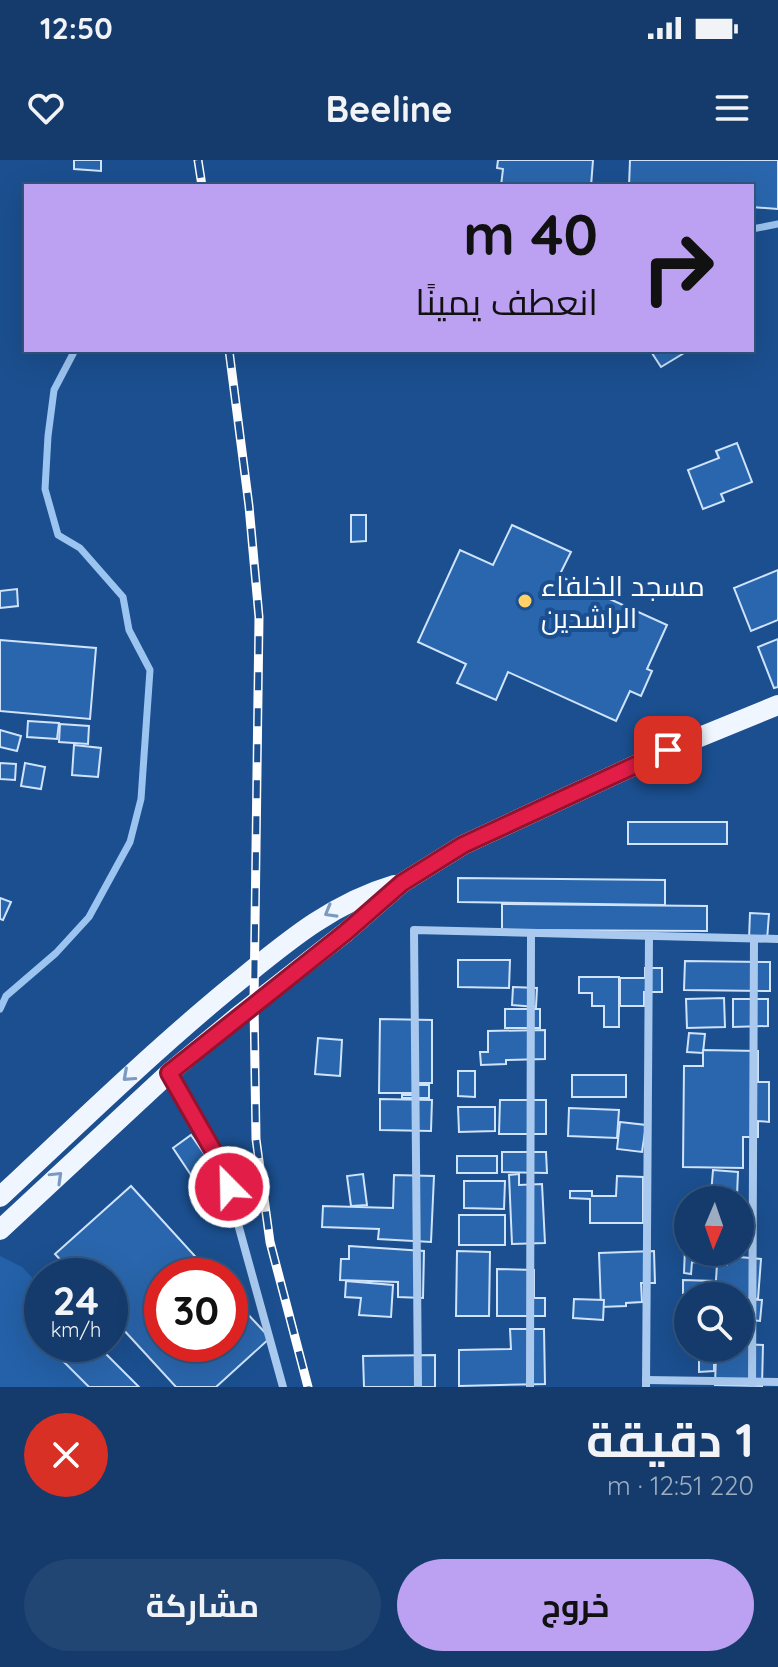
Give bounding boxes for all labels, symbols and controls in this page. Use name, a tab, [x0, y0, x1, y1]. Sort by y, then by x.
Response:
text: 12:50	[40, 9, 113, 47]
icon: heart	[24, 86, 68, 130]
text: Beeline	[326, 86, 452, 131]
icon: menu	[710, 86, 754, 130]
text: 40 m	[463, 199, 598, 269]
icon: right	[626, 216, 730, 320]
text: انعطف يمينًا	[415, 279, 598, 324]
place label: مسجد الخلفاء الراشدين	[541, 568, 705, 635]
marker: مسجد الخلفاء الراشدين	[516, 592, 534, 610]
pin	[634, 716, 702, 784]
icon: arrive	[646, 728, 690, 772]
one-way arrow	[324, 902, 338, 918]
one-way arrow	[123, 1067, 138, 1081]
position arrow	[187, 1145, 271, 1229]
one-way arrow	[48, 1172, 62, 1186]
north arrow	[674, 1186, 754, 1266]
map controls	[674, 1186, 754, 1362]
speed limit sign: 30	[144, 1258, 248, 1362]
text: 24	[53, 1275, 99, 1325]
button: search	[674, 1282, 754, 1362]
text: km/h	[51, 1317, 101, 1342]
text: 1 دقيقة	[586, 1409, 754, 1469]
button: close	[24, 1413, 108, 1497]
text: 220 m · 12:51	[607, 1469, 754, 1502]
button: مشاركة	[24, 1559, 381, 1651]
button: خروج	[397, 1559, 754, 1651]

